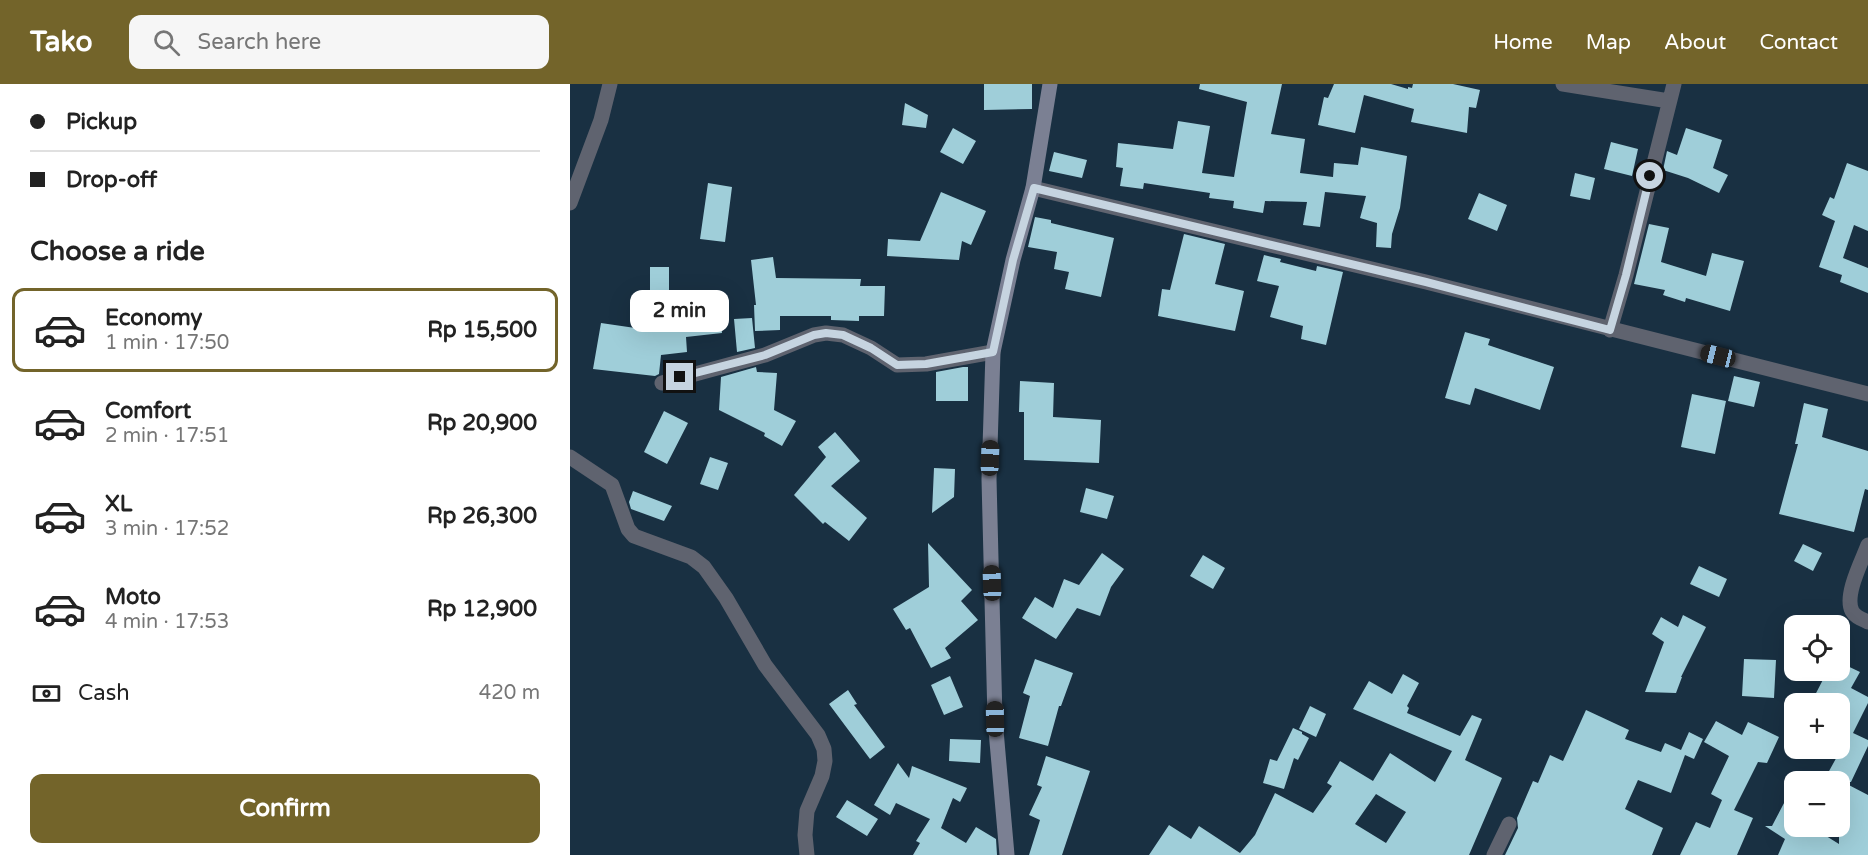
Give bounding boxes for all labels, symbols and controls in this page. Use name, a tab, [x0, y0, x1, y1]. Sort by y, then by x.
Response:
search box	[129, 15, 549, 69]
text: Tako	[30, 25, 93, 59]
icon: search	[150, 26, 183, 59]
text: Search here	[198, 29, 321, 55]
text: Home	[1493, 30, 1553, 55]
text: Map	[1586, 30, 1631, 55]
text: About	[1664, 30, 1726, 55]
text: Contact	[1759, 30, 1838, 55]
text: Pickup	[66, 109, 137, 135]
route start	[1636, 162, 1663, 189]
text: Drop-off	[66, 167, 157, 193]
text: Choose a ride	[30, 235, 205, 268]
callout: 2 min	[630, 290, 730, 332]
text: 2 min	[653, 299, 706, 323]
icon: car	[33, 303, 87, 357]
text: Economy	[105, 305, 202, 331]
text: Rp 15,500	[427, 317, 537, 343]
text: 1 min · 17:50	[105, 331, 229, 355]
car	[1698, 343, 1738, 369]
route end	[666, 363, 693, 390]
icon: car	[33, 396, 87, 450]
text: Comfort	[105, 398, 191, 424]
text: Rp 20,900	[427, 410, 537, 436]
text: 2 min · 17:51	[105, 424, 229, 448]
car	[980, 440, 1000, 476]
icon: car	[33, 489, 87, 543]
text: XL	[105, 491, 132, 517]
text: Rp 26,300	[427, 503, 537, 529]
text: 3 min · 17:52	[105, 517, 229, 541]
car	[982, 565, 1002, 601]
icon: car	[33, 582, 87, 636]
text: Moto	[105, 584, 161, 610]
text: Rp 12,900	[427, 596, 537, 622]
text: 4 min · 17:53	[105, 610, 229, 634]
map controls	[1784, 615, 1850, 837]
button: locate	[1784, 615, 1850, 681]
icon: cash	[30, 677, 63, 710]
text: Cash	[78, 680, 130, 706]
text: 420 m	[479, 681, 540, 705]
button: +	[1784, 693, 1850, 759]
car	[986, 701, 1004, 737]
button: −	[1784, 771, 1850, 837]
button: Confirm	[30, 774, 540, 843]

